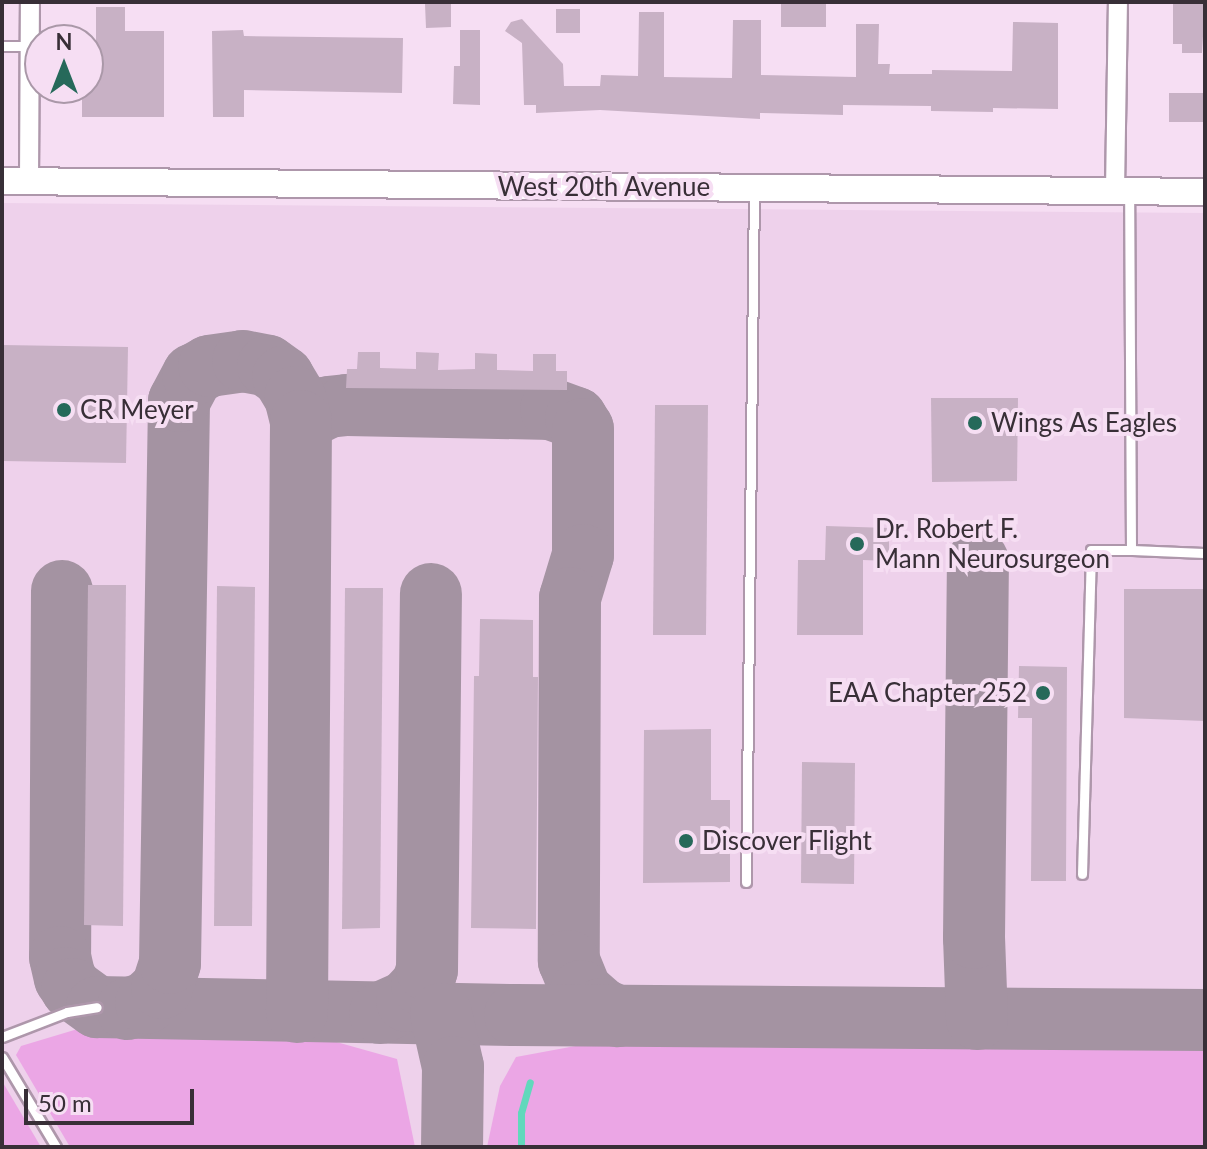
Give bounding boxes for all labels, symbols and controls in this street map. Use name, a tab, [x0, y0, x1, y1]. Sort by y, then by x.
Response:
north arrow	[24, 24, 104, 104]
text: N	[56, 28, 72, 55]
street label: West 20th Avenue	[497, 171, 711, 203]
place label: CR Meyer	[80, 394, 194, 426]
marker: CR Meyer	[55, 401, 73, 419]
place label: Wings As Eagles	[991, 407, 1178, 439]
marker: Wings As Eagles	[966, 414, 984, 432]
place label: Dr. Robert F. Mann Neurosurgeon	[875, 513, 1110, 574]
marker: Dr. Robert F. Mann Neurosurgeon	[846, 533, 868, 555]
place label: EAA Chapter 252	[827, 677, 1027, 709]
marker: EAA Chapter 252	[1034, 684, 1052, 702]
place label: Discover Flight	[702, 825, 872, 857]
marker: Discover Flight	[677, 832, 695, 850]
scale bar	[28, 1073, 198, 1123]
text: 50 m	[38, 1088, 92, 1117]

